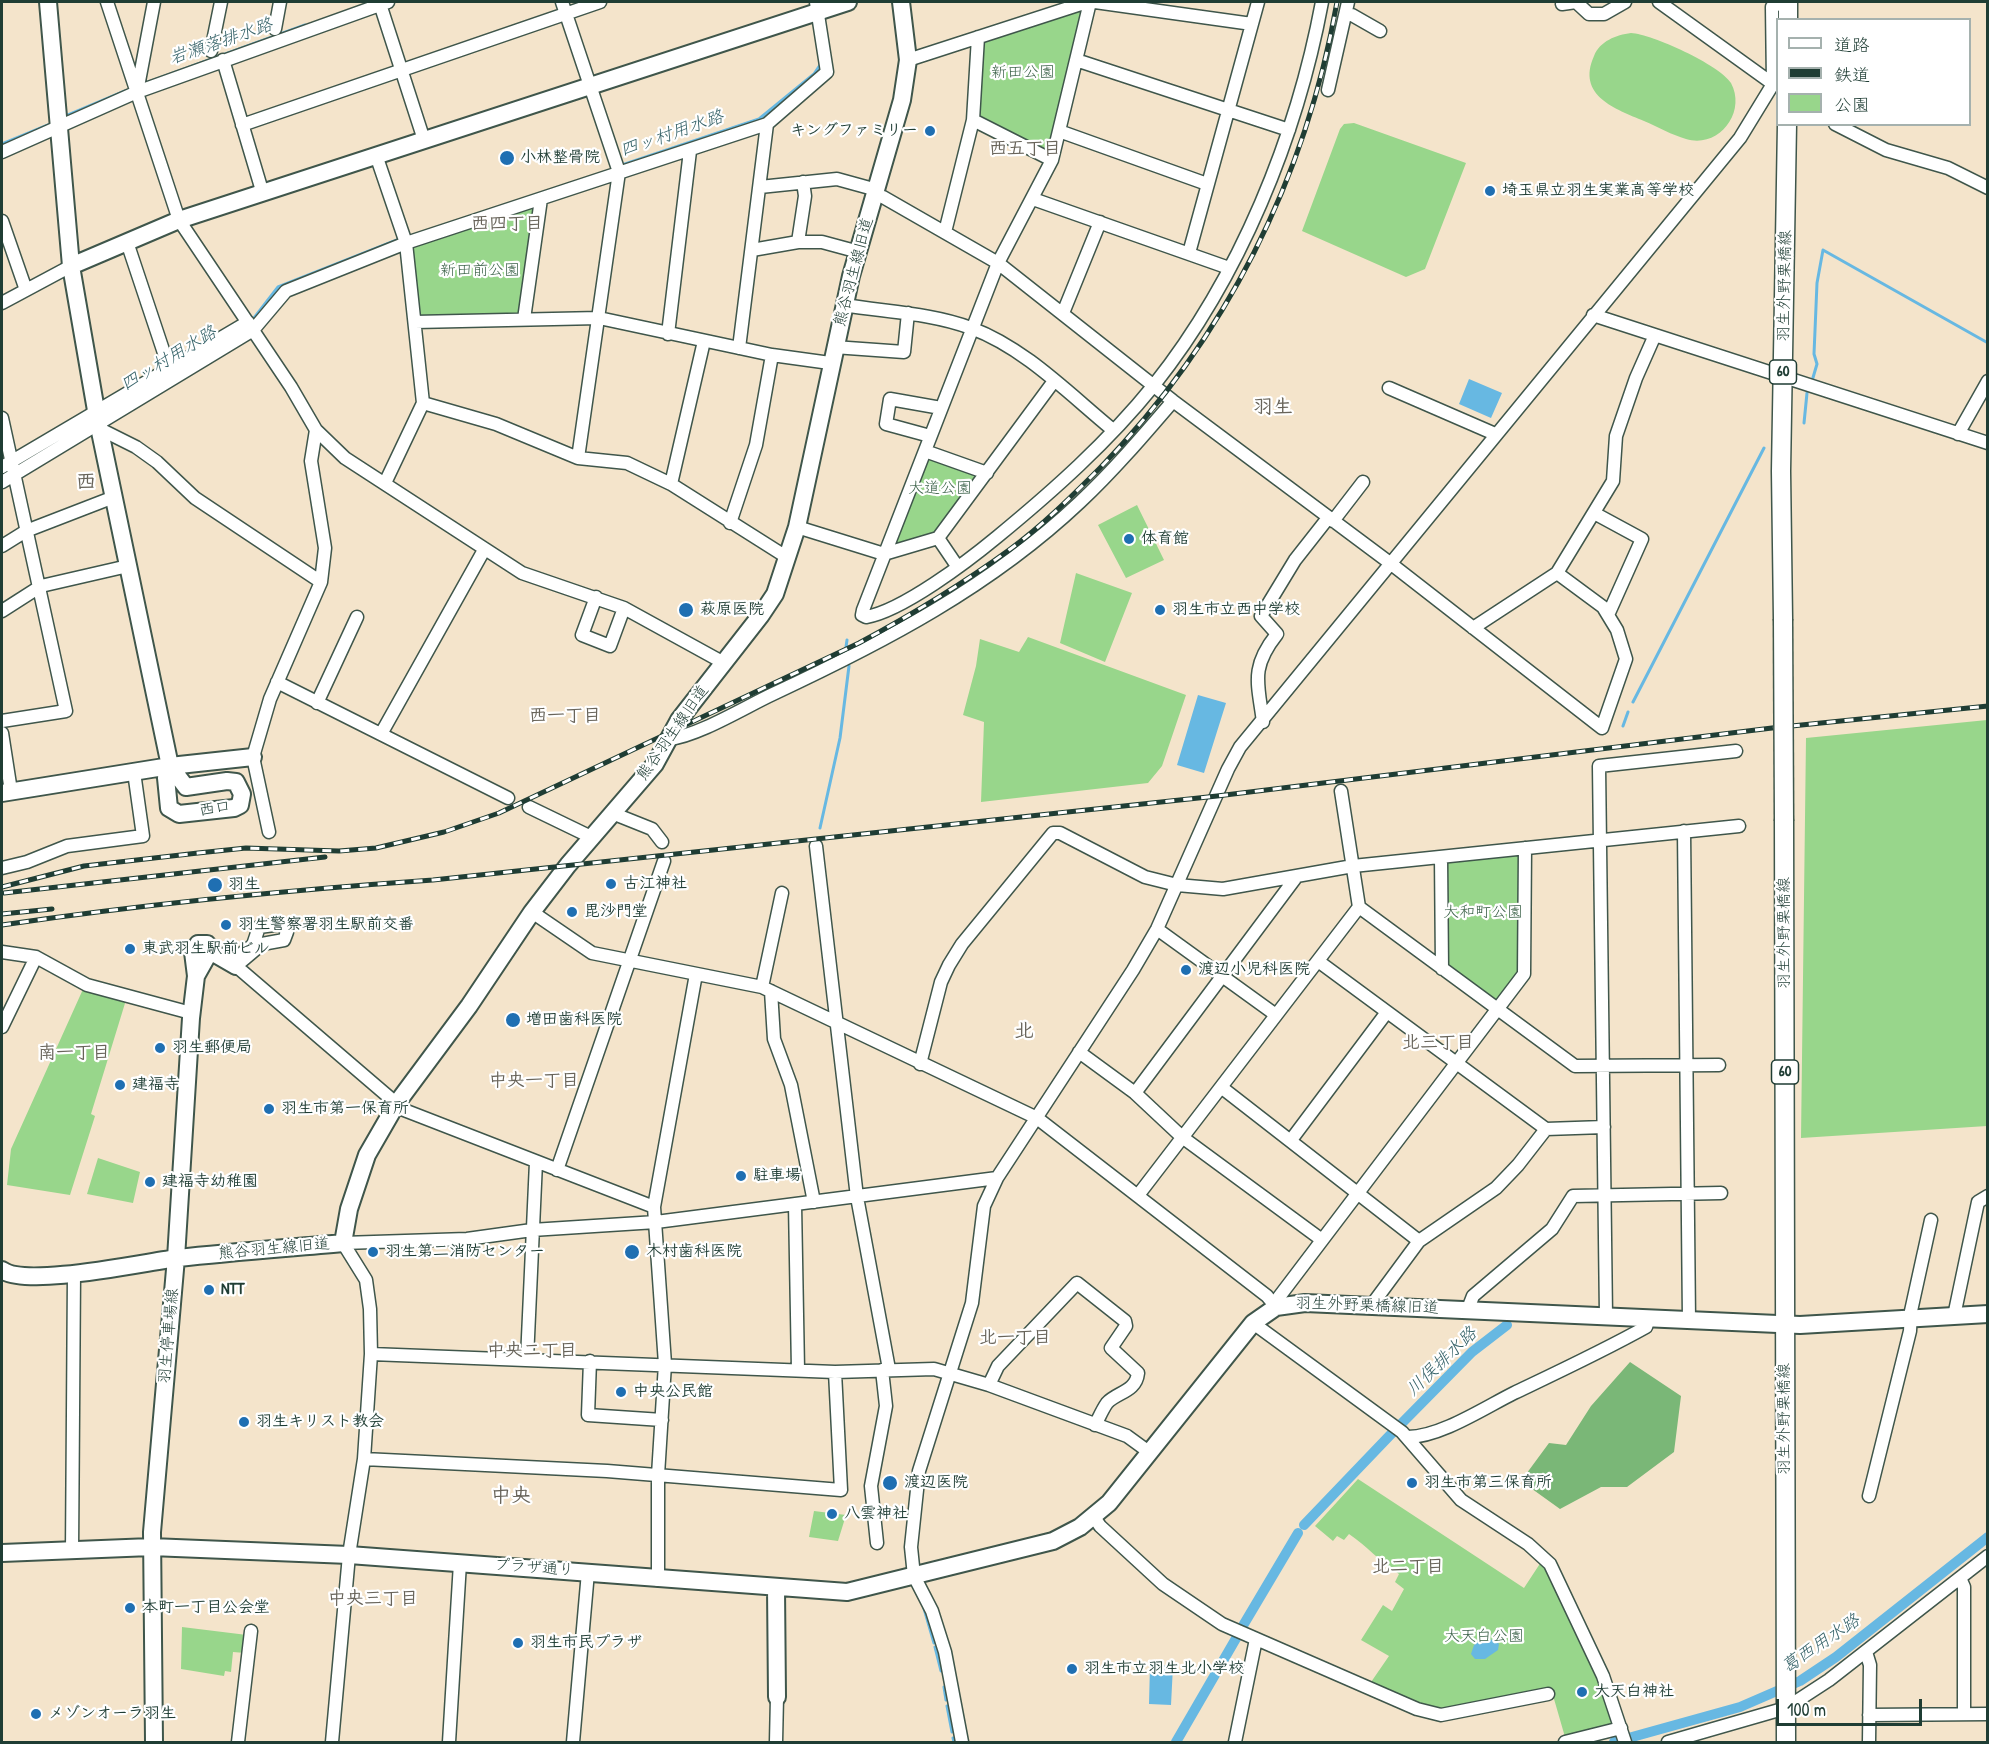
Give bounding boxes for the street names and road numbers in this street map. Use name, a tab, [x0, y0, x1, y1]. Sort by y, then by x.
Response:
street label: 熊谷羽生線旧道	[830, 215, 878, 329]
street label: 羽生外野栗橋線	[1774, 230, 1796, 342]
road number: 60	[1770, 360, 1796, 384]
street label: 熊谷羽生線旧道	[633, 682, 713, 784]
street label: 西口	[198, 797, 232, 821]
street label: 羽生外野栗橋線	[1775, 877, 1795, 989]
road number: 60	[1772, 1060, 1798, 1084]
street label: 熊谷羽生線旧道	[217, 1235, 331, 1263]
street label: 羽生停車場線	[155, 1287, 183, 1385]
street label: 羽生外野栗橋線旧道	[1295, 1294, 1439, 1318]
street label: 羽生外野栗橋線	[1775, 1363, 1795, 1475]
street label: プラザ通り	[493, 1556, 575, 1580]

